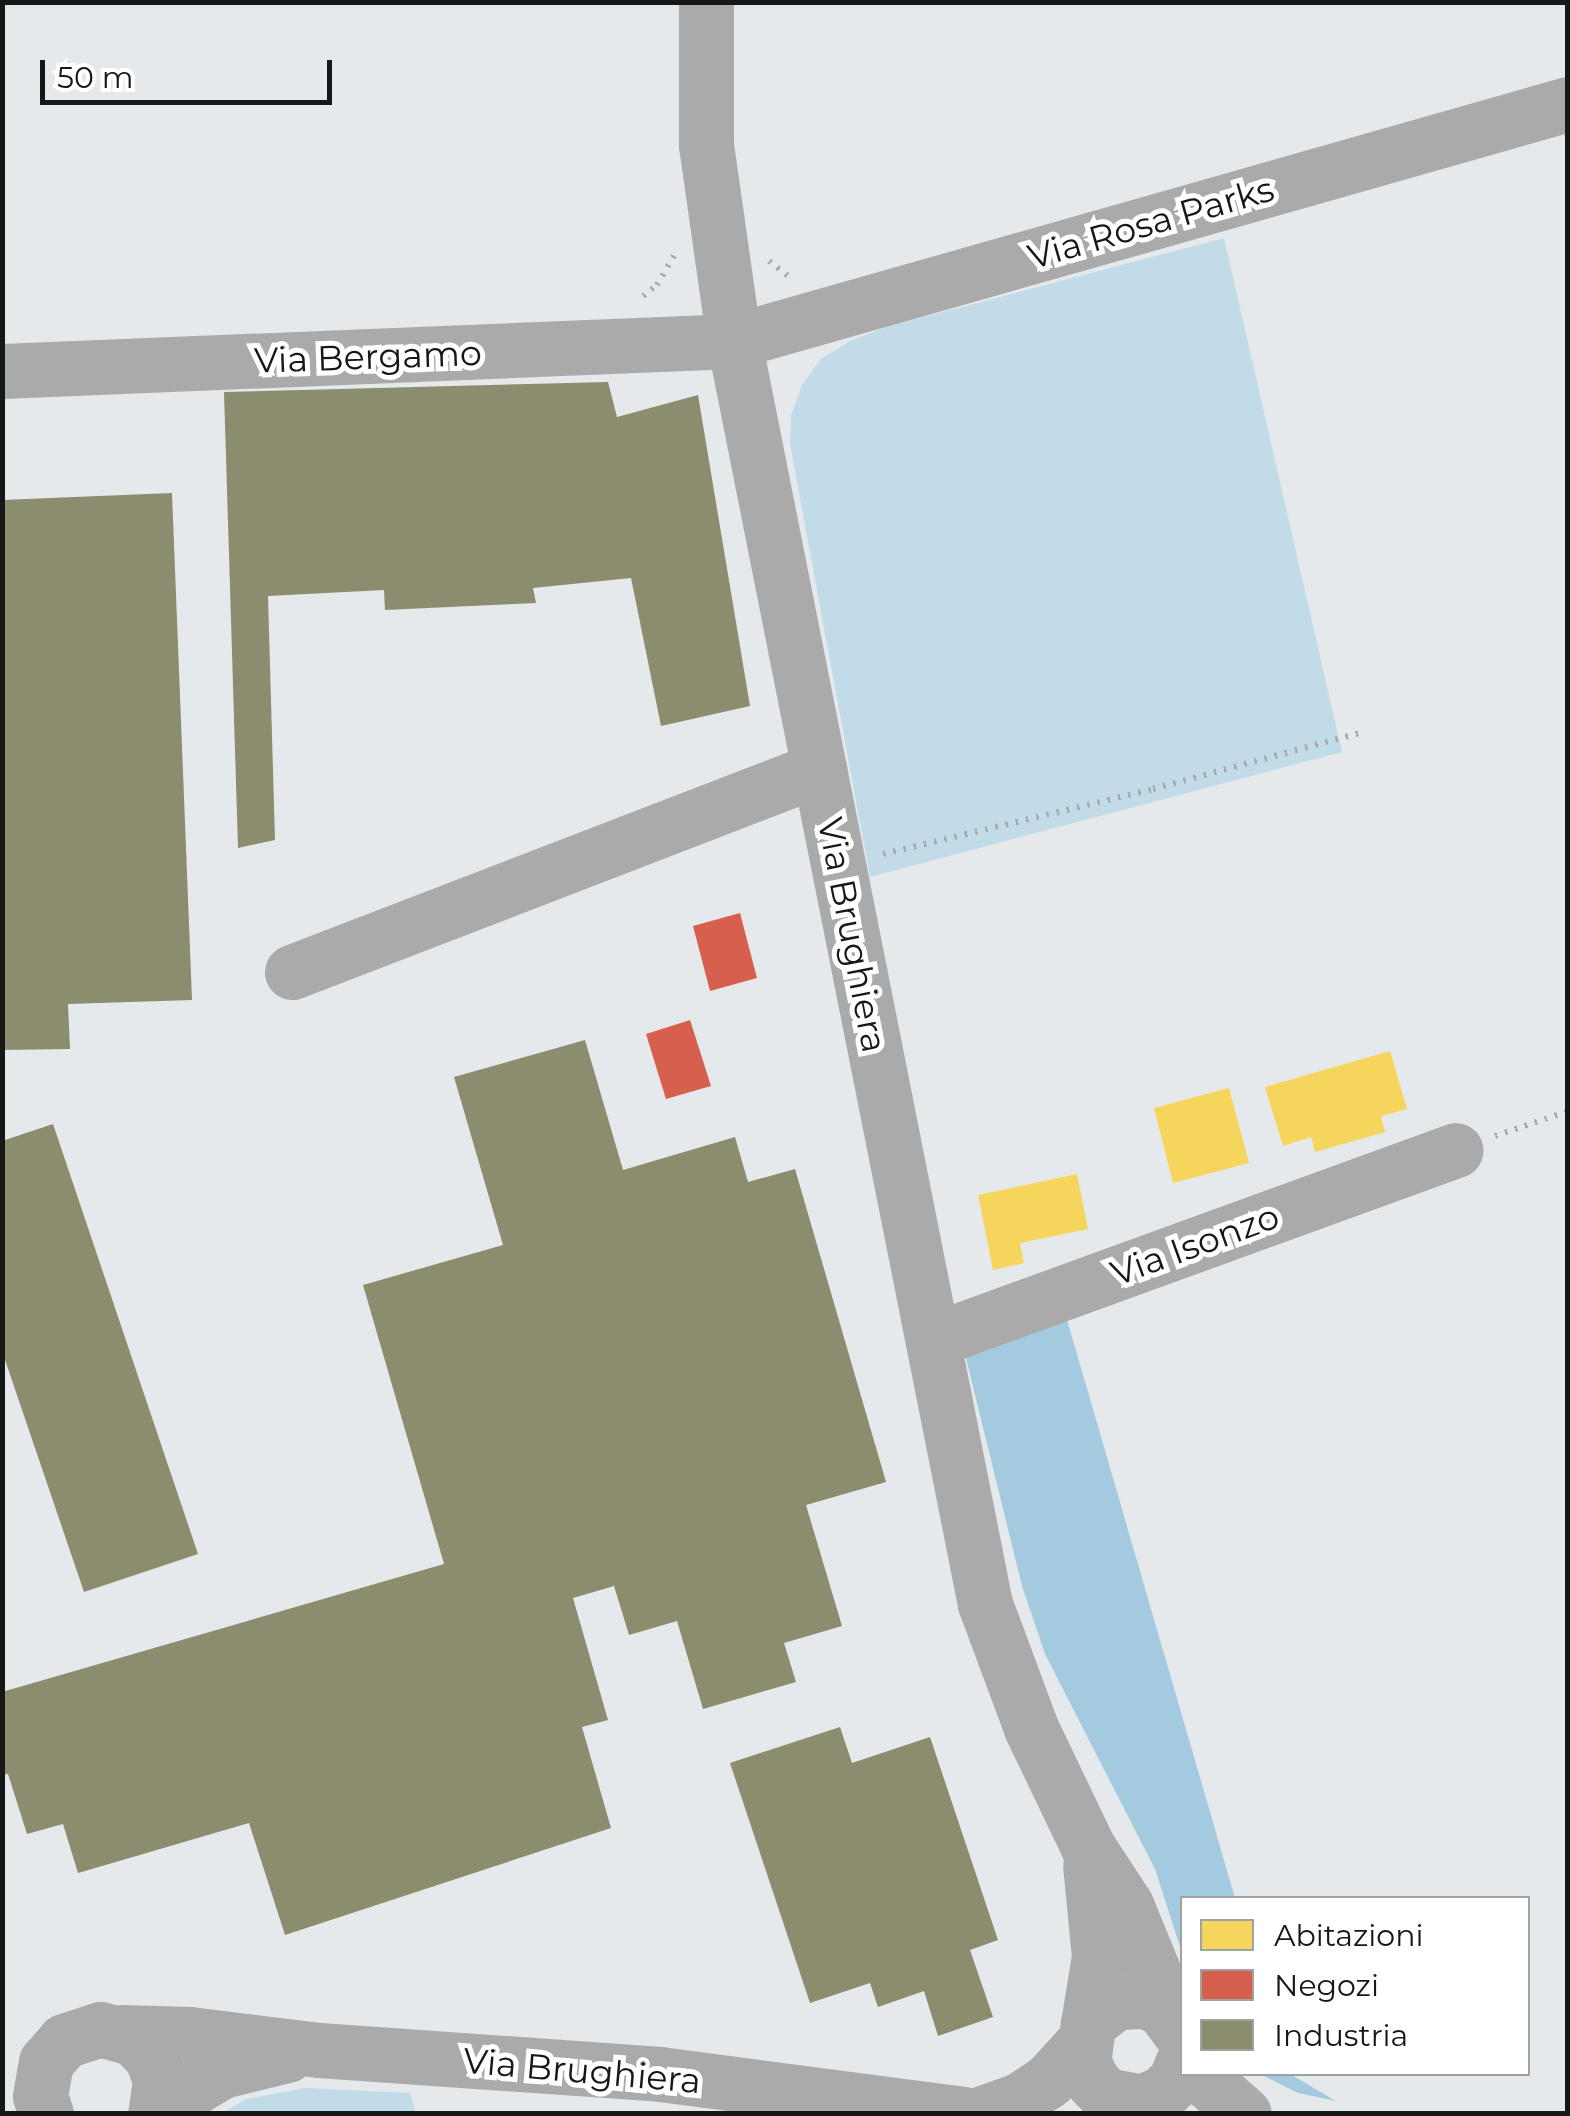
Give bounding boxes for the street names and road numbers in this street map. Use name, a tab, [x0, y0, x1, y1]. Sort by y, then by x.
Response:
street label: Via Rosa Parks	[1023, 168, 1279, 278]
street label: Via Bergamo	[253, 332, 483, 382]
street label: Via Brughiera	[809, 814, 895, 1056]
street label: Via Isonzo	[1105, 1195, 1285, 1295]
street label: Via Brughiera	[461, 2040, 703, 2102]

